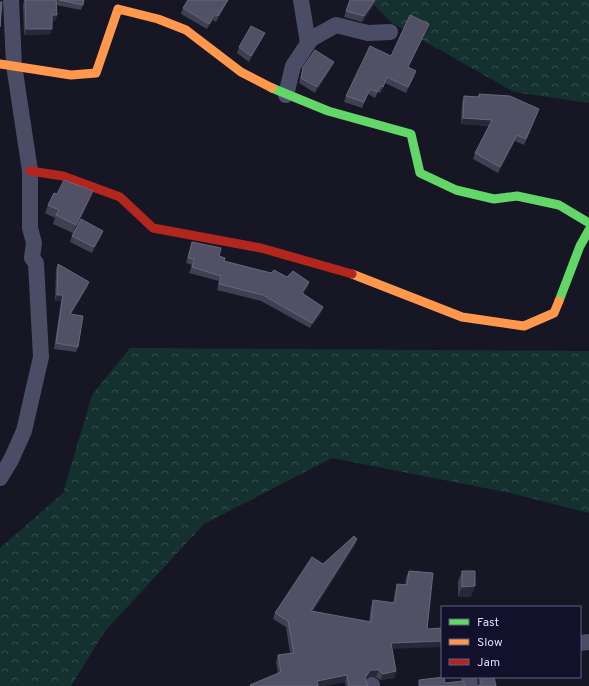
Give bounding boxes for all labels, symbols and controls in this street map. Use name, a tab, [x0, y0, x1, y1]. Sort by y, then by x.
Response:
legend	[441, 606, 581, 678]
text: Fast	[477, 615, 499, 631]
text: Slow	[477, 635, 503, 651]
text: Jam	[477, 655, 500, 671]

